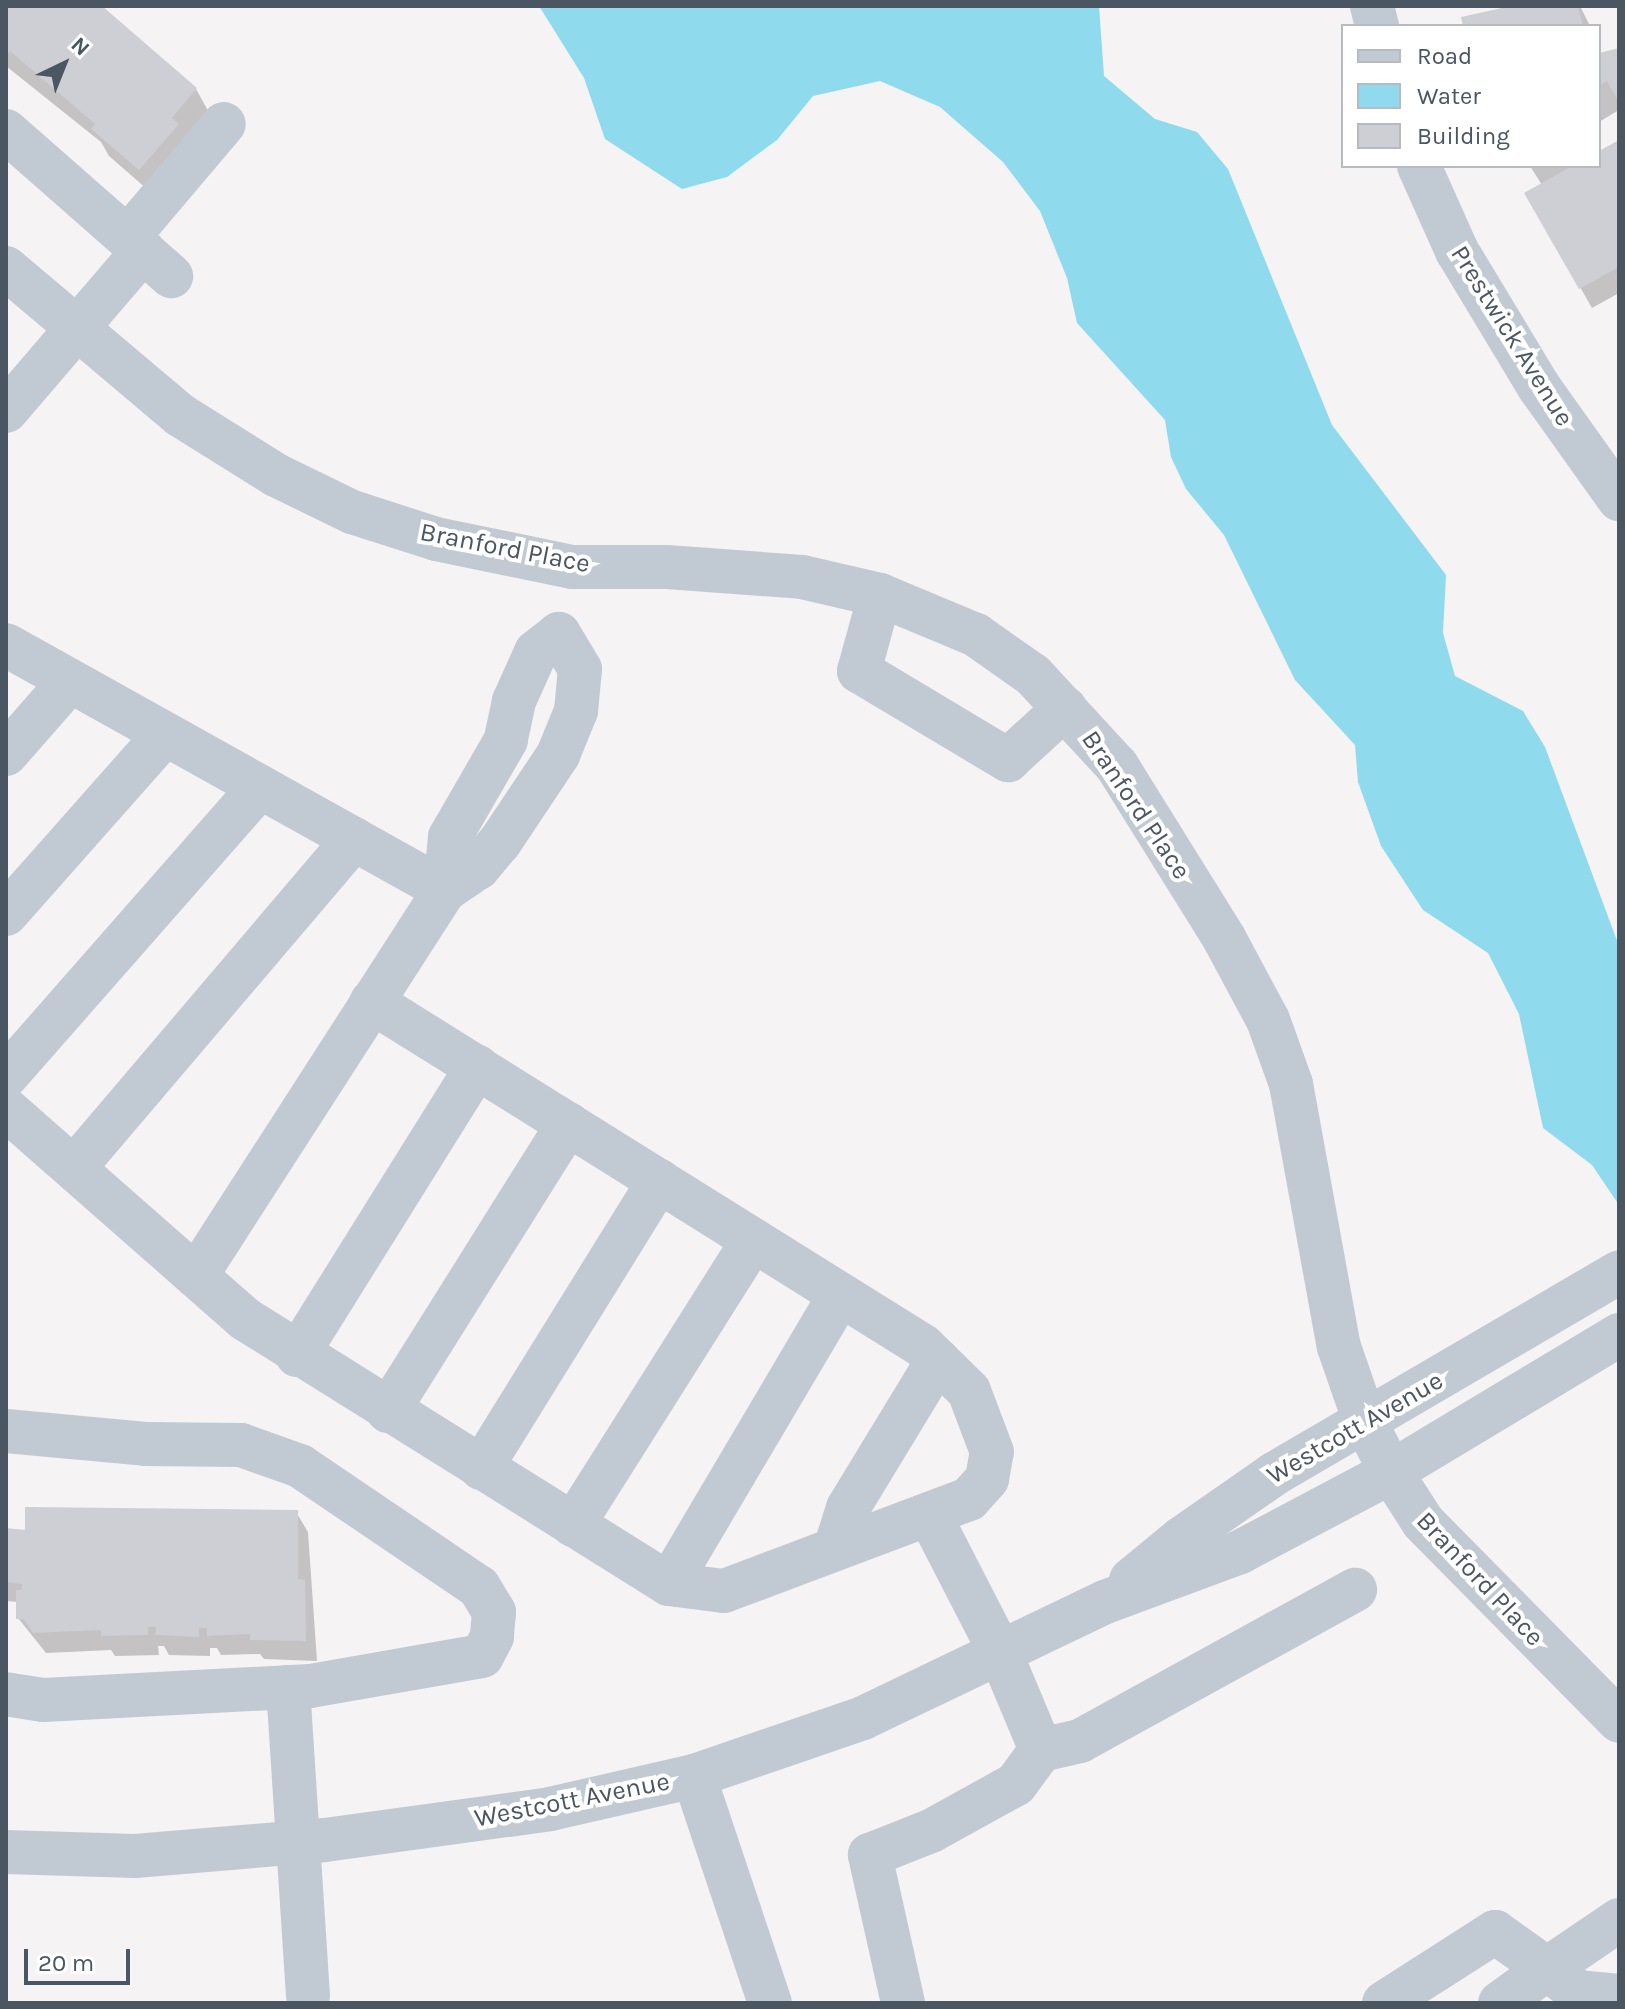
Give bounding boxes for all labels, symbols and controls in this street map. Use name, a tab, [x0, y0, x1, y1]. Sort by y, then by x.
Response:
north arrow	[24, 24, 104, 104]
legend	[1341, 24, 1601, 168]
text: N	[66, 32, 95, 61]
text: Road	[1417, 42, 1472, 70]
text: Water	[1417, 82, 1481, 110]
text: Building	[1417, 122, 1510, 150]
street label: Prestwick Avenue	[1444, 240, 1580, 432]
street label: Branford Place	[417, 516, 593, 580]
street label: Branford Place	[1075, 725, 1197, 885]
street label: Westcott Avenue	[1261, 1365, 1449, 1491]
street label: Branford Place	[1410, 1505, 1550, 1653]
street label: Westcott Avenue	[472, 1766, 672, 1834]
scale bar	[28, 1933, 134, 1983]
text: 20 m	[38, 1949, 94, 1977]

